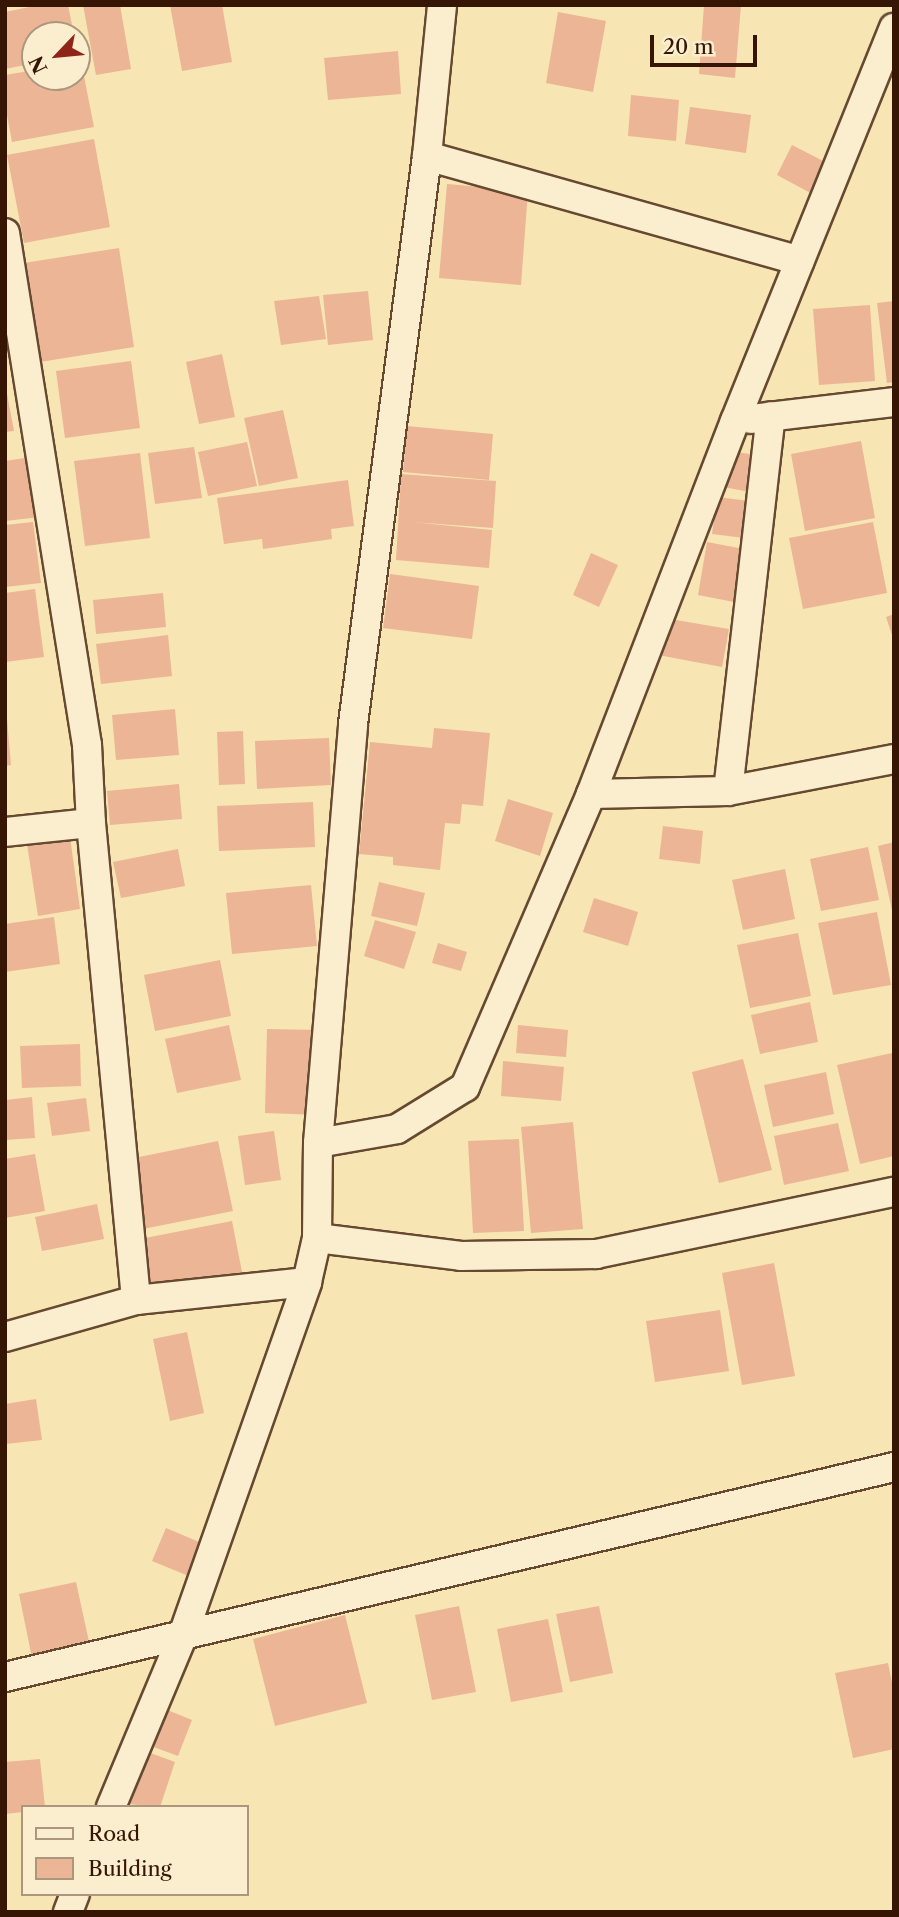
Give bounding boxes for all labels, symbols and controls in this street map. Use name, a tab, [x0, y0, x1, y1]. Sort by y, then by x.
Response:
north arrow	[21, 21, 91, 91]
scale bar	[654, 21, 761, 65]
text: 20 m	[663, 34, 714, 59]
text: N	[25, 52, 52, 77]
legend	[21, 1805, 248, 1896]
text: Road	[88, 1821, 140, 1846]
text: Building	[88, 1856, 172, 1881]

